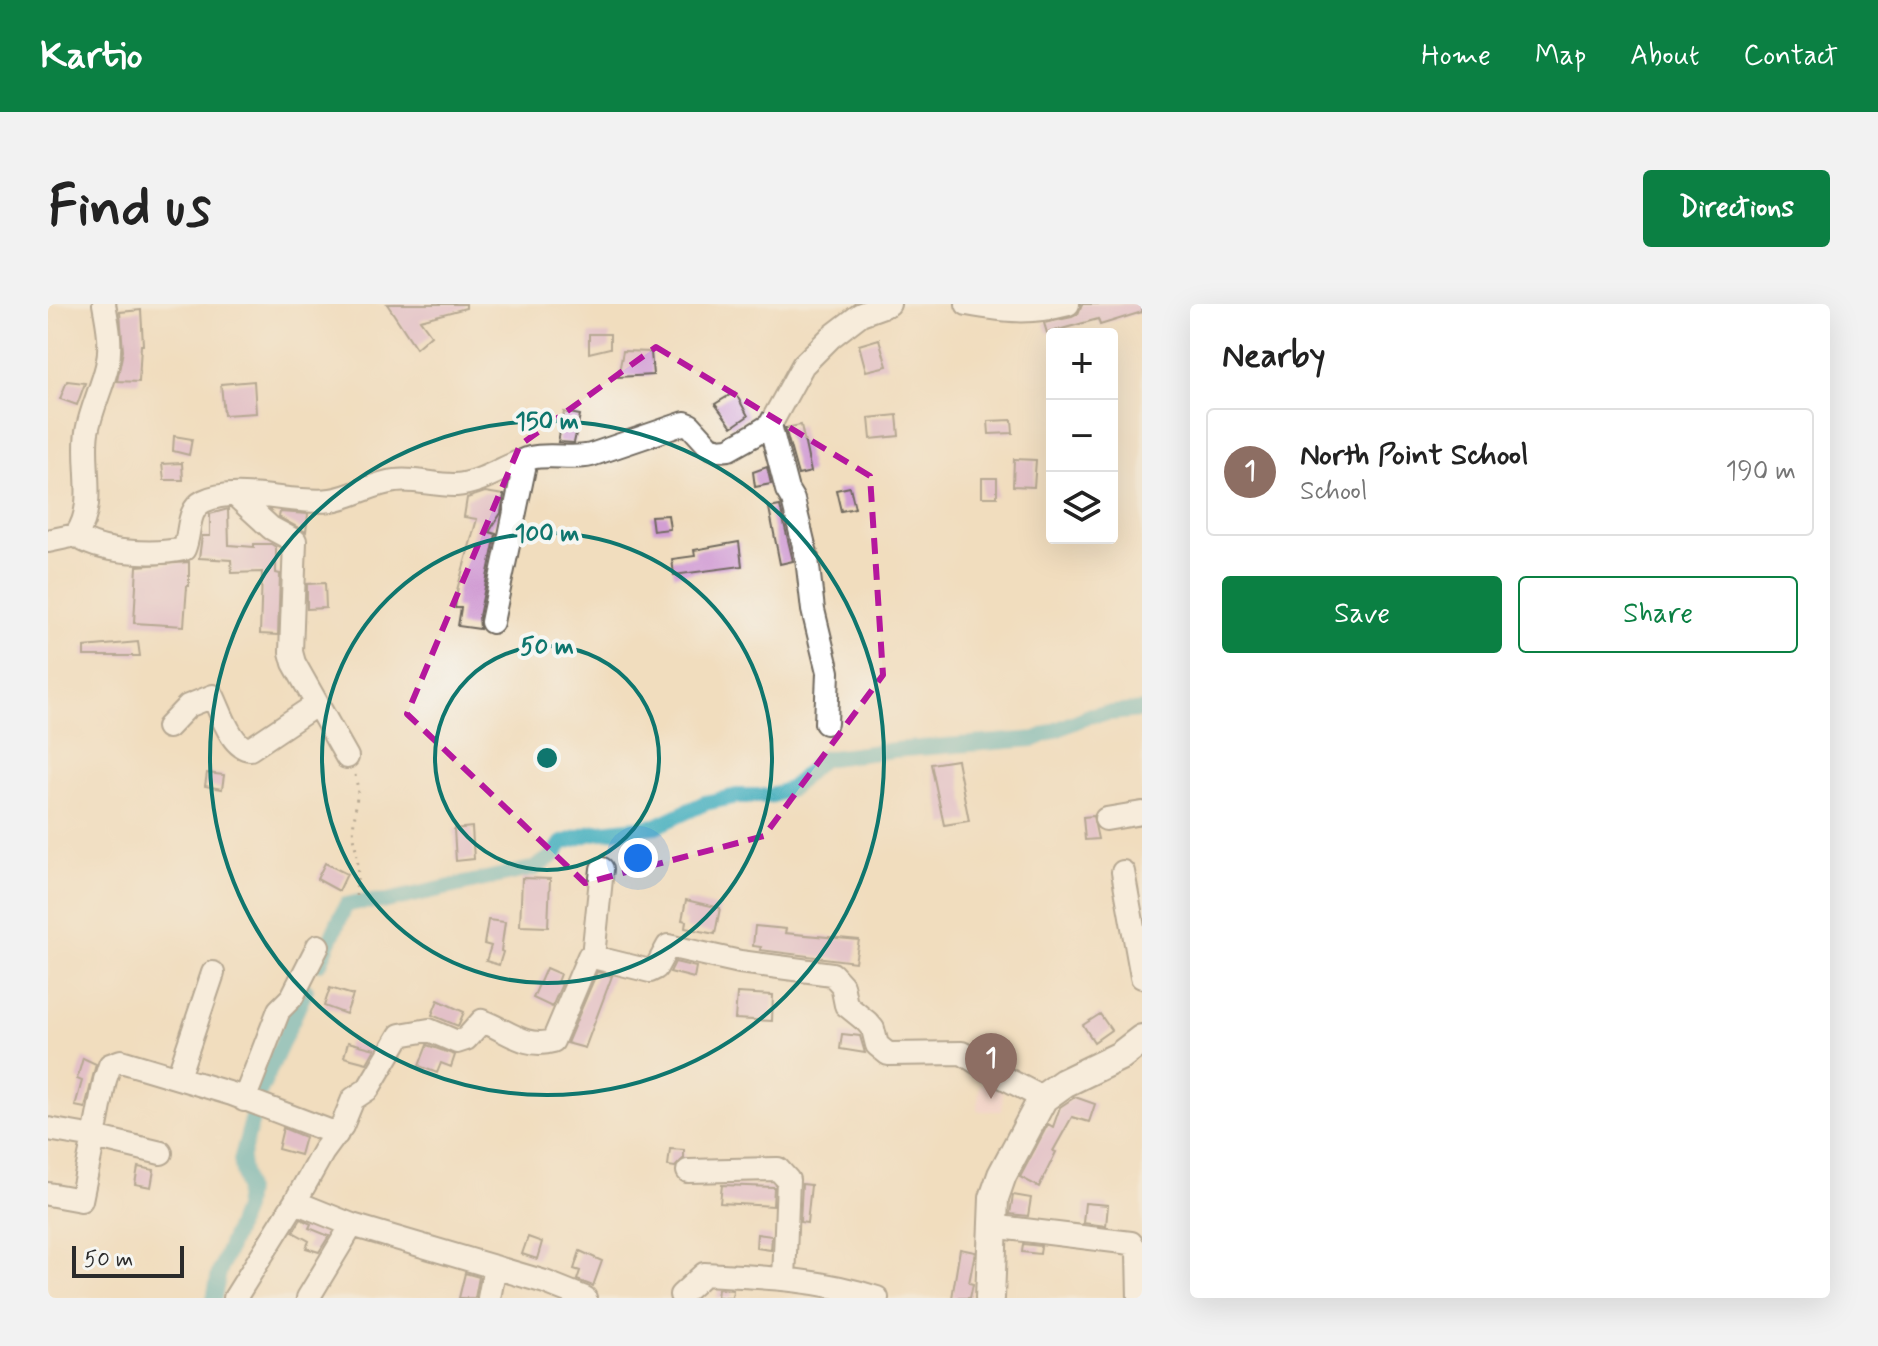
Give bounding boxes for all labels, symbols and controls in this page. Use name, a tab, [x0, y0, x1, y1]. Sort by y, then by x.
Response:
text: Kartio	[40, 32, 143, 81]
text: Home	[1421, 38, 1491, 75]
text: Map	[1535, 38, 1586, 75]
text: About	[1630, 38, 1699, 75]
text: Contact	[1743, 38, 1838, 75]
button: Directions	[1643, 170, 1830, 247]
text: Find us	[48, 172, 211, 245]
map controls	[1046, 328, 1118, 544]
button: +	[1046, 328, 1118, 400]
text: Nearby	[1222, 334, 1326, 379]
button: −	[1046, 400, 1118, 472]
text: 150 m	[515, 407, 579, 438]
text: North Point School	[1300, 436, 1528, 475]
text: 1	[1244, 455, 1256, 489]
text: 190 m	[1726, 455, 1796, 489]
button: layers	[1046, 472, 1118, 544]
text: School	[1300, 475, 1367, 509]
text: 100 m	[515, 519, 579, 550]
button: Save	[1222, 576, 1502, 653]
button: Share	[1518, 576, 1798, 653]
text: 50 m	[520, 632, 574, 663]
centre of rings	[533, 744, 561, 772]
your location	[618, 838, 658, 878]
pin: 1	[965, 1033, 1017, 1099]
scale bar	[72, 1242, 184, 1278]
text: 50 m	[84, 1246, 133, 1274]

